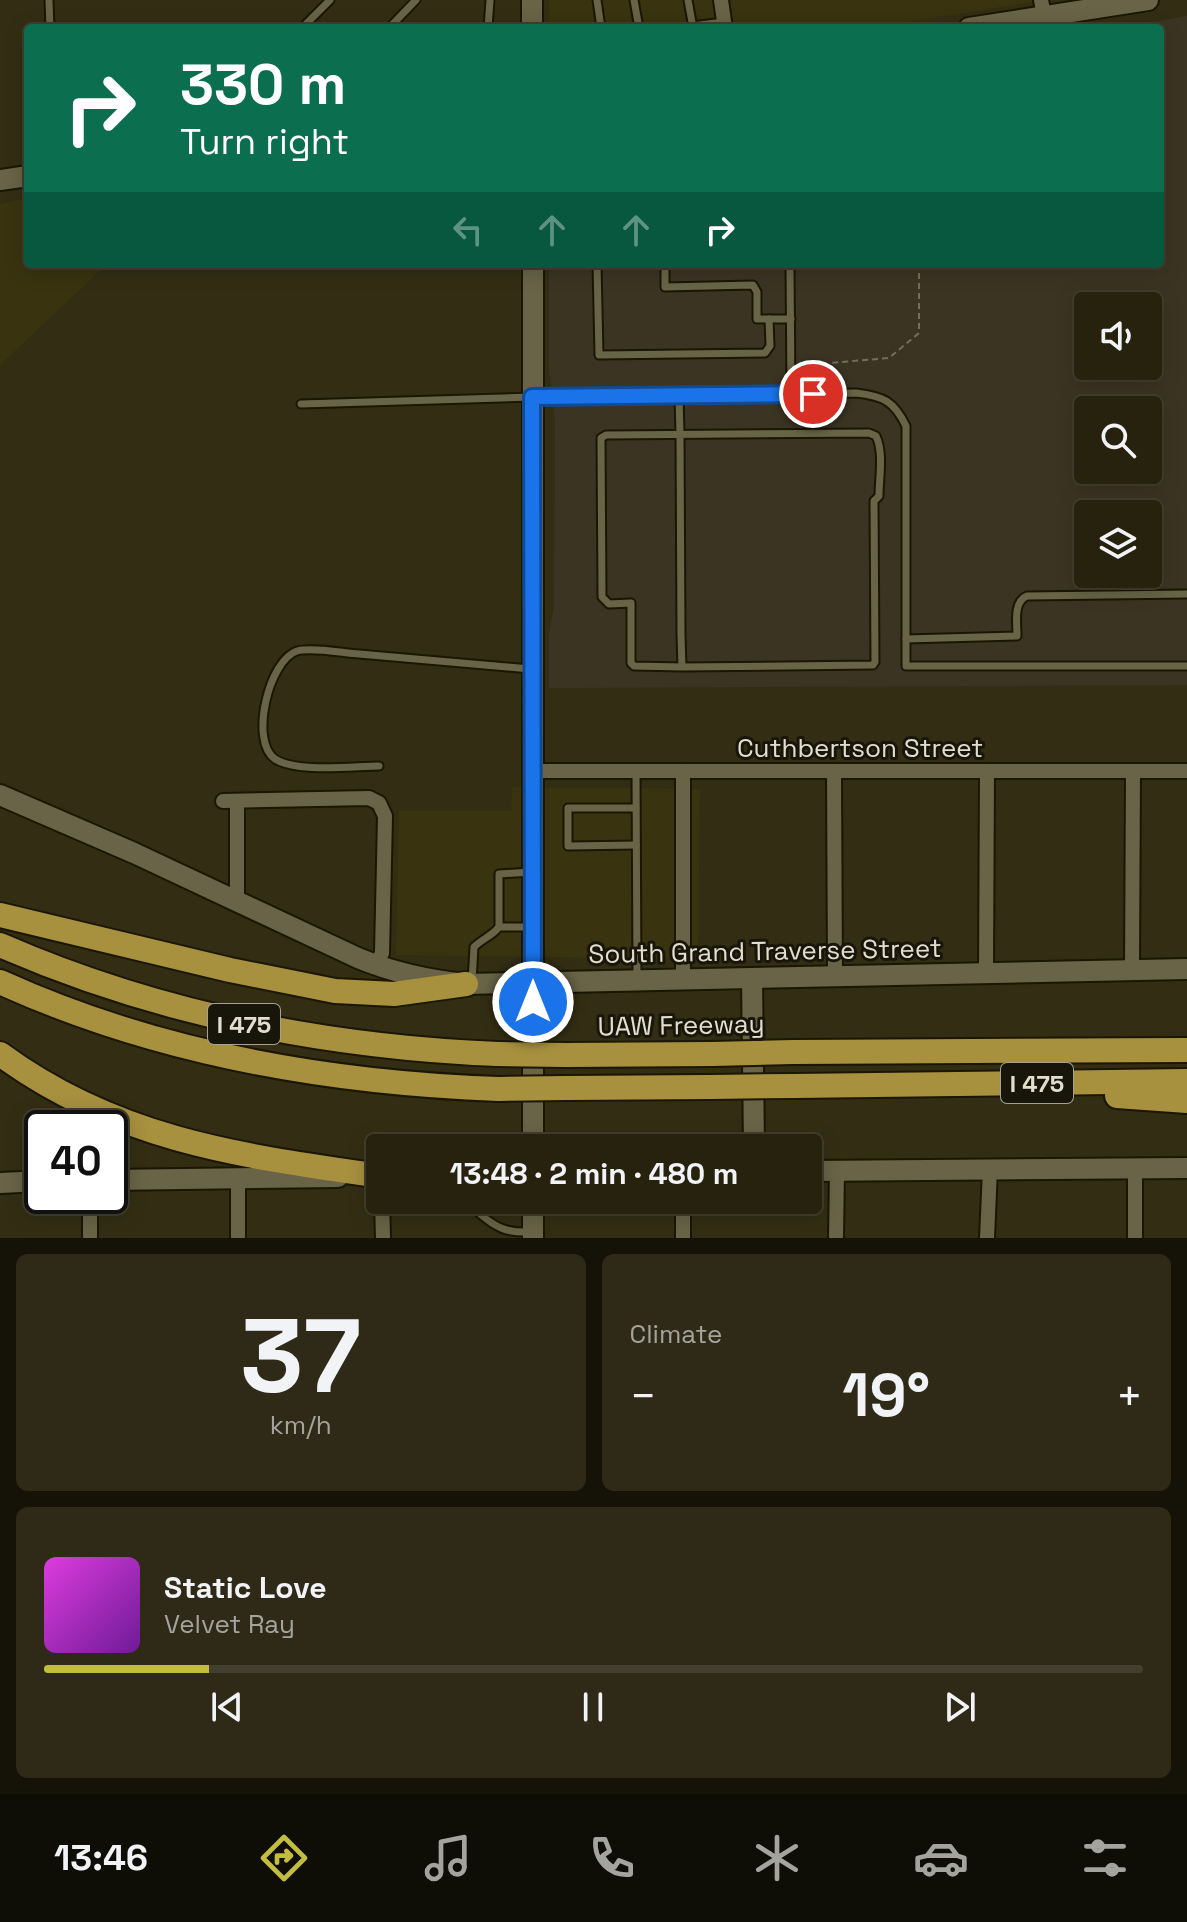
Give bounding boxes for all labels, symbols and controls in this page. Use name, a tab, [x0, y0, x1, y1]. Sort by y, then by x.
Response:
text: 330 m	[180, 49, 346, 120]
icon: right	[48, 56, 152, 160]
text: Turn right	[180, 119, 349, 165]
icon: left	[446, 208, 490, 252]
icon: ahead	[530, 208, 574, 252]
icon: ahead	[614, 208, 658, 252]
icon: right	[698, 208, 742, 252]
map controls	[1074, 292, 1162, 588]
button: sound	[1074, 292, 1162, 380]
pin	[779, 360, 847, 428]
icon: arrive	[791, 372, 835, 416]
button: search	[1074, 396, 1162, 484]
button: layers	[1074, 500, 1162, 588]
street label: Cuthbertson Street	[737, 731, 983, 765]
street label: South Grand Traverse Street	[588, 931, 942, 971]
position arrow	[491, 960, 575, 1044]
road number: I 475	[208, 1004, 280, 1044]
street label: UAW Freeway	[597, 1007, 765, 1043]
road number: I 475	[1001, 1063, 1073, 1103]
speed limit sign: 40	[24, 1110, 128, 1214]
text: 13:48 · 2 min · 480 m	[450, 1154, 738, 1193]
text: 37	[240, 1290, 361, 1422]
text: Climate	[630, 1317, 722, 1351]
text: 19°	[842, 1357, 930, 1434]
text: −	[630, 1368, 657, 1424]
text: +	[1116, 1368, 1143, 1424]
text: km/h	[270, 1408, 332, 1442]
text: Static Love	[164, 1568, 327, 1607]
text: Velvet Ray	[164, 1607, 295, 1641]
icon: previous	[205, 1685, 249, 1729]
icon: pause	[571, 1685, 615, 1729]
icon: next	[938, 1685, 982, 1729]
icon: directions	[256, 1830, 312, 1886]
icon: music	[420, 1830, 476, 1886]
icon: phone	[584, 1830, 640, 1886]
icon: climate	[749, 1830, 805, 1886]
icon: car	[913, 1830, 969, 1886]
icon: filters	[1077, 1830, 1133, 1886]
text: 13:46	[54, 1835, 148, 1881]

